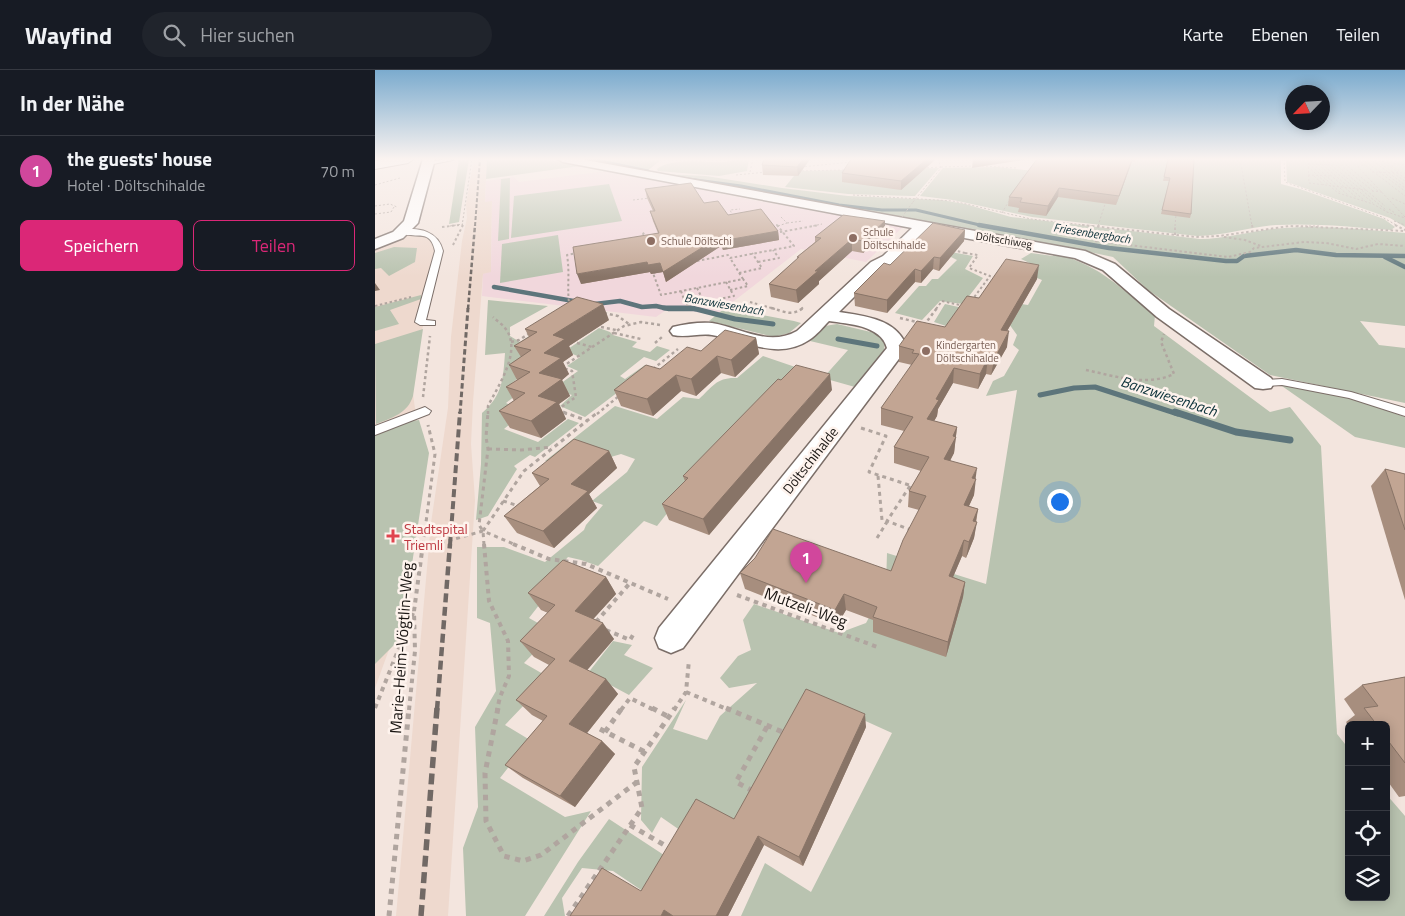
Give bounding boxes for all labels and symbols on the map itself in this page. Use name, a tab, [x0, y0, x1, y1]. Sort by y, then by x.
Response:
north arrow	[1285, 85, 1330, 130]
water label: Friesenbergbach	[1052, 218, 1133, 249]
place label: Schule Döltschihalde	[863, 224, 926, 253]
street label: Döltschiweg	[975, 228, 1034, 252]
marker: Schule Döltschihalde	[847, 232, 859, 244]
place label: Schule Döltschi	[661, 233, 732, 249]
marker: Schule Döltschi	[645, 235, 657, 247]
water label: Banzwiesenbach	[683, 288, 766, 320]
place label: Kindergarten Döltschihalde	[936, 337, 999, 366]
marker: Kindergarten Döltschihalde	[920, 345, 932, 357]
water label: Banzwiesenbach	[1118, 370, 1221, 423]
street label: Döltschihalde	[777, 422, 843, 498]
your location	[1047, 489, 1073, 515]
place label: Stadtspital Triemli	[404, 518, 468, 555]
marker: Stadtspital Triemli	[386, 529, 400, 543]
pin: 1	[790, 542, 822, 583]
street label: Marie-Heim-Vögtlin-Weg	[383, 562, 419, 734]
street label: Mutzeli-Weg	[761, 581, 851, 633]

